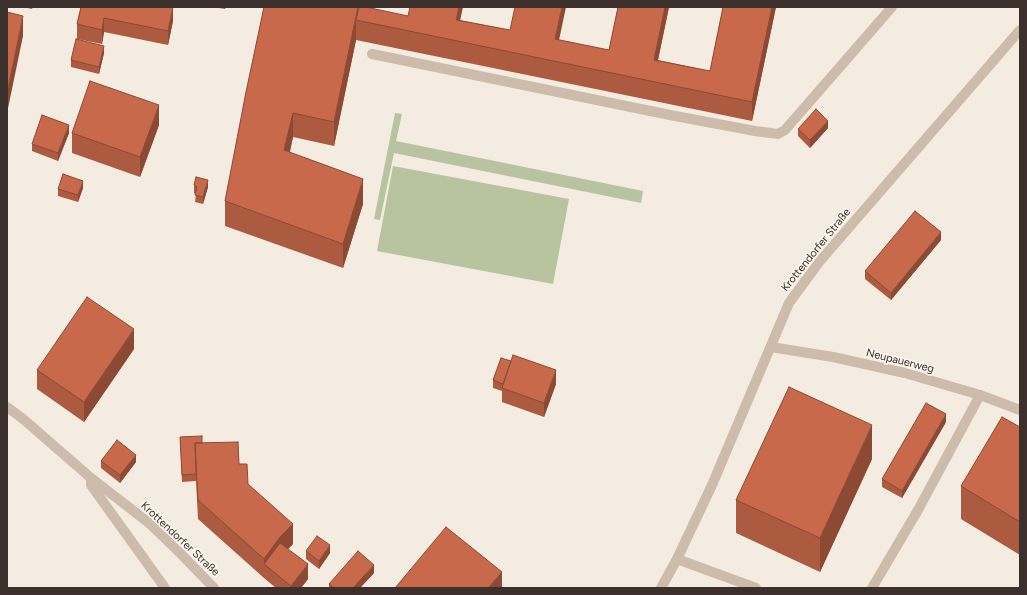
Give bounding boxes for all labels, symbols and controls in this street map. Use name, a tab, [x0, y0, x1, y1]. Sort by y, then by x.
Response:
street label: Krottendorfer Straße	[779, 206, 853, 294]
street label: Neupauerweg	[865, 346, 935, 376]
street label: Krottendorfer Straße	[138, 499, 222, 579]

